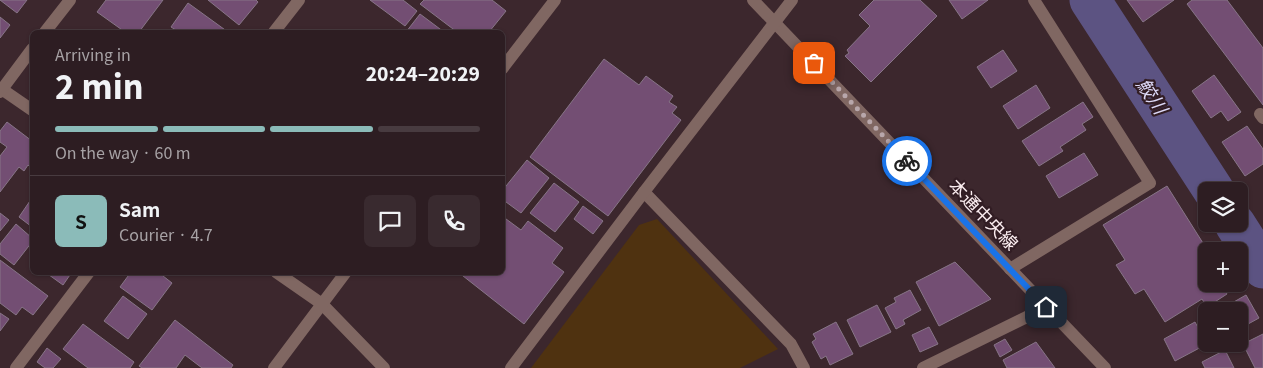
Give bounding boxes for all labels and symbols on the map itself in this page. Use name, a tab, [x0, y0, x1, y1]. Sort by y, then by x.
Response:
pin	[793, 42, 835, 84]
water label: 鮫川	[1132, 72, 1176, 120]
courier	[882, 136, 932, 186]
street label: 本通中央線	[944, 172, 1025, 255]
pin	[1025, 286, 1067, 328]

